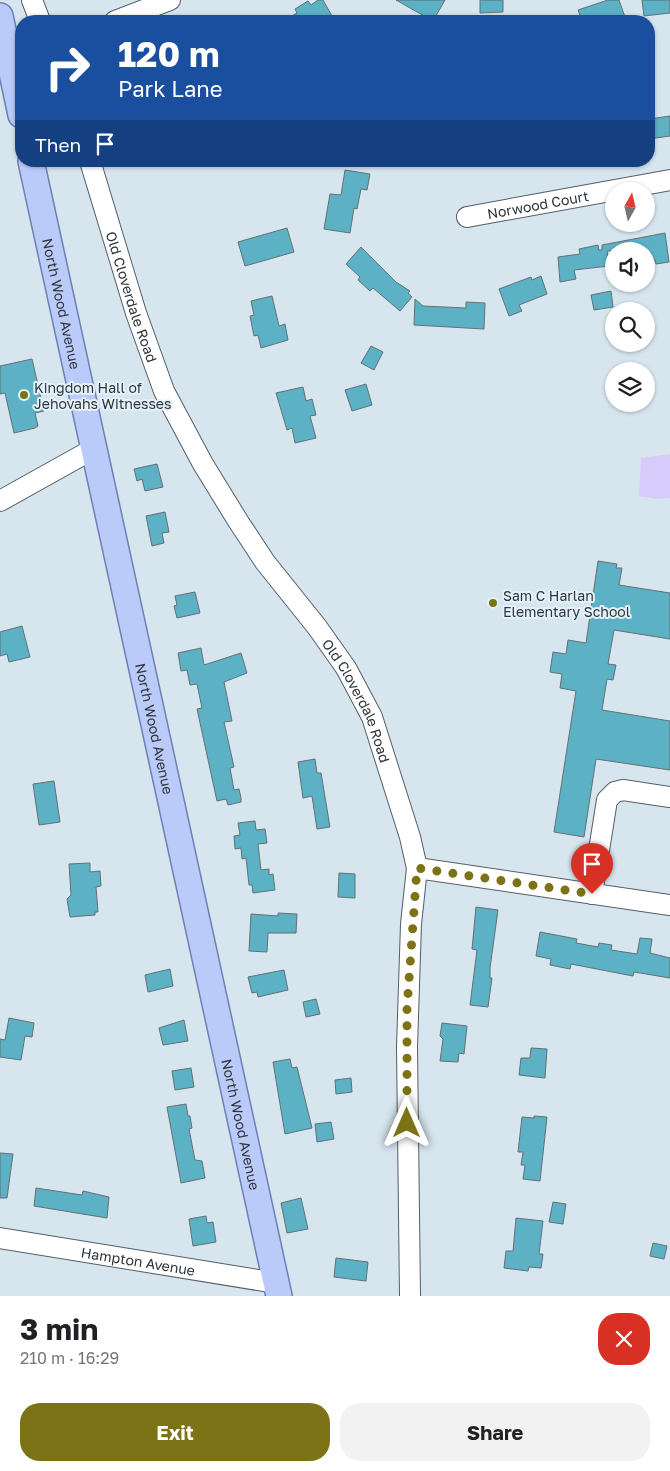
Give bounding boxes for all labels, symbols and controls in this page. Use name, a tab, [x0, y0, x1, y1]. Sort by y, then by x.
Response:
text: 120 m	[118, 33, 220, 75]
icon: right	[35, 35, 100, 100]
text: Park Lane	[118, 75, 223, 102]
icon: arrive	[91, 130, 119, 158]
text: Then	[35, 133, 81, 156]
north arrow	[605, 182, 655, 232]
map controls	[605, 182, 655, 412]
street label: Norwood Court	[486, 187, 590, 222]
street label: Old Cloverdale Road	[103, 229, 161, 364]
street label: North Wood Avenue	[40, 236, 85, 371]
button: sound	[605, 242, 655, 292]
button: search	[605, 302, 655, 352]
button: layers	[605, 362, 655, 412]
place label: Kingdom Hall of Jehovahs Witnesses	[34, 379, 171, 412]
marker: Kingdom Hall of Jehovahs Witnesses	[18, 389, 30, 401]
place label: Sam C Harlan Elementary School	[503, 587, 630, 620]
marker: Sam C Harlan Elementary School	[487, 597, 499, 609]
street label: Old Cloverdale Road	[319, 635, 394, 764]
street label: North Wood Avenue	[132, 661, 178, 796]
pin	[571, 843, 613, 894]
icon: arrive	[578, 850, 606, 878]
street label: North Wood Avenue	[219, 1057, 264, 1191]
position arrow	[380, 1096, 432, 1148]
street label: Hampton Avenue	[80, 1243, 196, 1278]
text: 3 min	[20, 1311, 98, 1347]
button: close	[598, 1313, 650, 1365]
text: 210 m · 16:29	[20, 1348, 119, 1368]
button: Exit	[20, 1403, 330, 1461]
button: Share	[340, 1403, 650, 1461]

